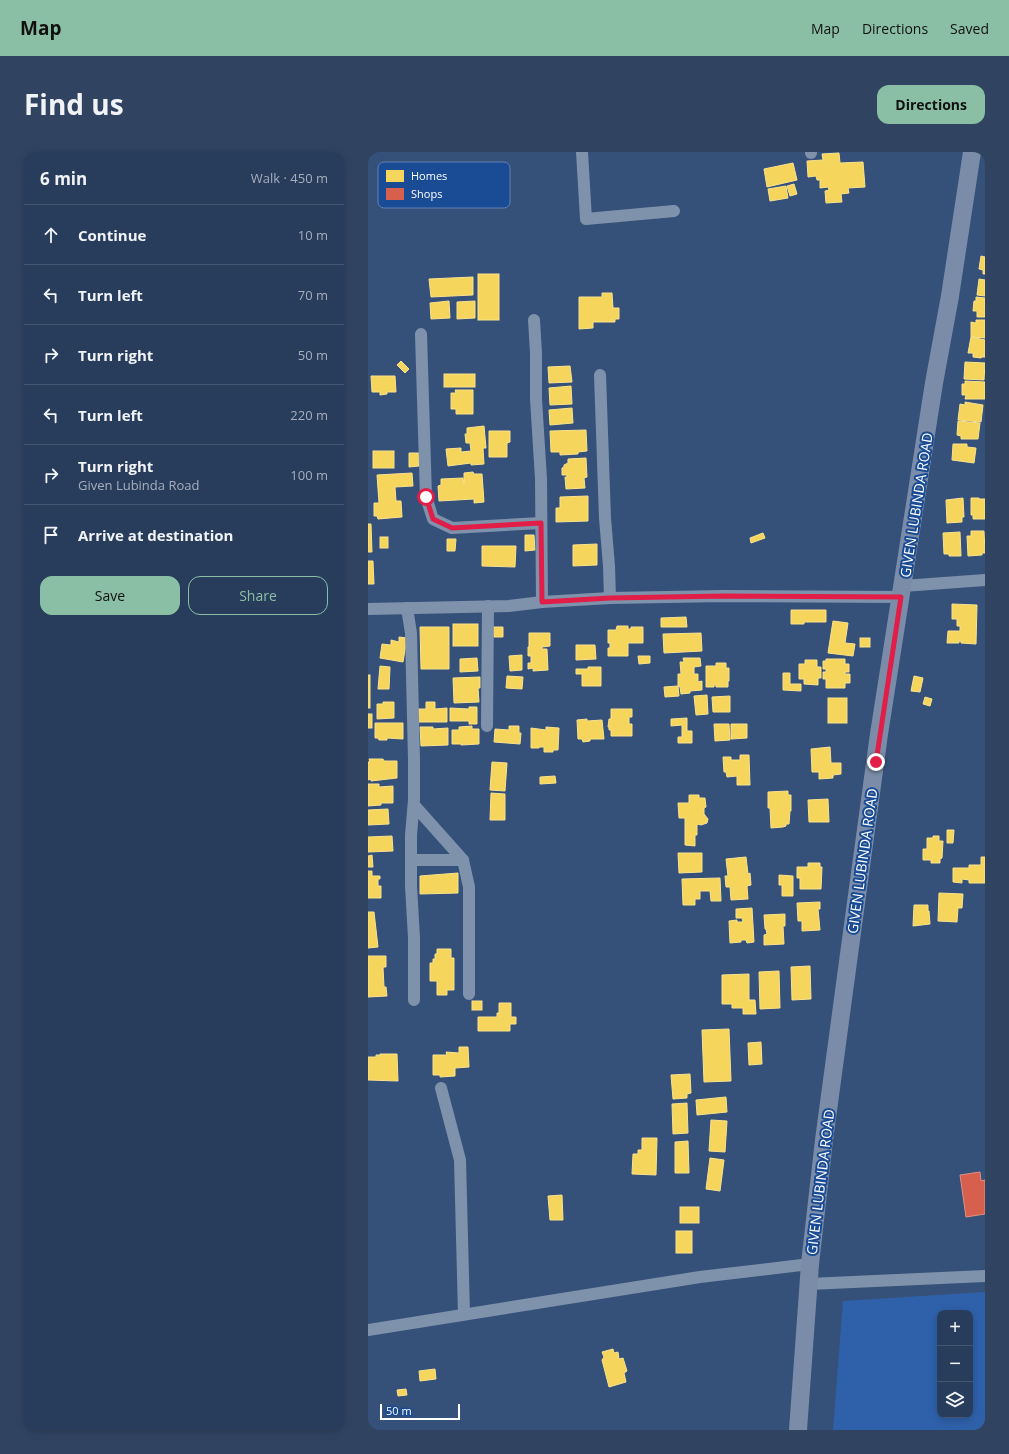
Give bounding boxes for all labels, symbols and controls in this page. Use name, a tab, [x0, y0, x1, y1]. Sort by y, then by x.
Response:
text: Map	[20, 15, 61, 41]
text: Map	[811, 19, 840, 38]
text: Directions	[862, 19, 928, 38]
text: Saved	[950, 19, 989, 38]
text: Find us	[24, 85, 124, 123]
button: Directions	[877, 85, 985, 124]
legend	[378, 162, 510, 208]
text: 6 min	[40, 167, 87, 190]
text: Homes	[411, 168, 447, 183]
text: Walk · 450 m	[251, 169, 328, 187]
text: Shops	[411, 186, 442, 201]
icon: ahead	[40, 224, 62, 246]
text: Continue	[78, 225, 146, 245]
text: 10 m	[298, 226, 328, 244]
icon: left	[40, 284, 62, 306]
text: Turn left	[78, 285, 143, 305]
text: 70 m	[298, 286, 328, 304]
icon: right	[40, 344, 62, 366]
text: Turn right	[78, 345, 153, 365]
text: 50 m	[298, 346, 328, 364]
icon: left	[40, 404, 62, 426]
text: Turn left	[78, 405, 143, 425]
text: 220 m	[290, 406, 328, 424]
street label: GIVEN LUBINDA ROAD	[895, 431, 937, 579]
text: Turn right	[78, 456, 153, 476]
icon: right	[40, 464, 62, 486]
text: 100 m	[290, 466, 328, 484]
text: Given Lubinda Road	[78, 476, 199, 494]
route start	[417, 488, 435, 506]
icon: arrive	[40, 524, 62, 546]
text: Arrive at destination	[78, 525, 233, 545]
button: Save	[40, 576, 180, 615]
button: Share	[188, 576, 328, 615]
route end	[867, 753, 885, 771]
street label: GIVEN LUBINDA ROAD	[842, 787, 882, 935]
street label: GIVEN LUBINDA ROAD	[802, 1108, 838, 1256]
map controls	[937, 1310, 973, 1418]
button: +	[937, 1310, 973, 1346]
button: −	[937, 1346, 973, 1382]
button: layers	[937, 1382, 973, 1418]
scale bar	[380, 1402, 460, 1421]
text: 50 m	[386, 1403, 412, 1418]

